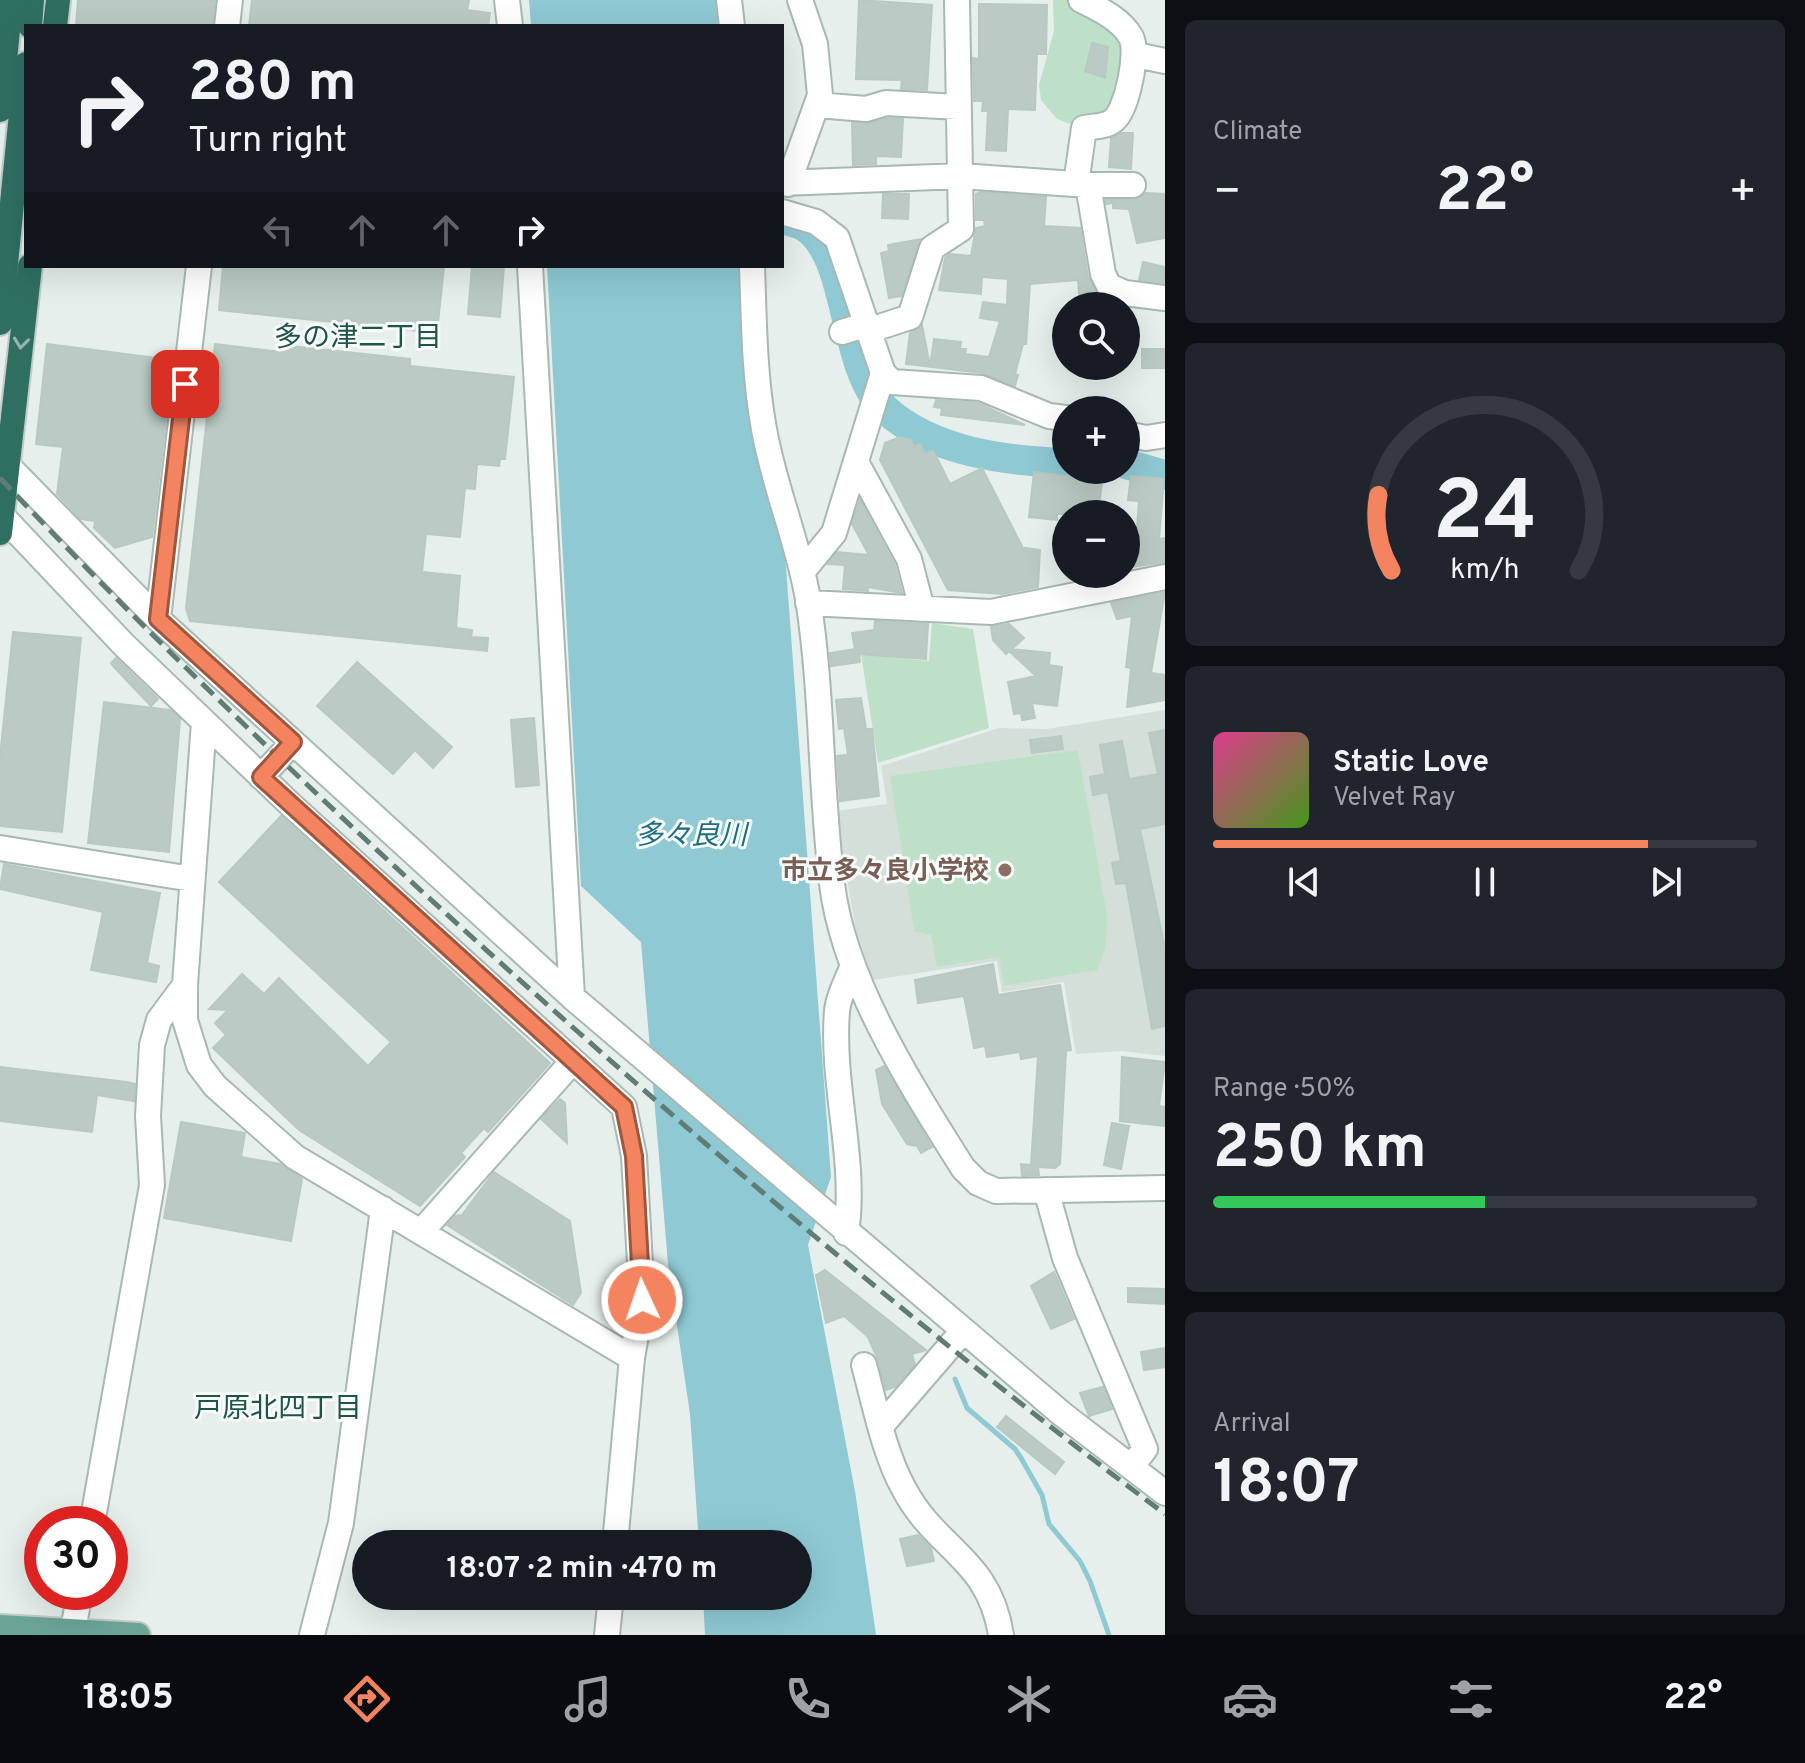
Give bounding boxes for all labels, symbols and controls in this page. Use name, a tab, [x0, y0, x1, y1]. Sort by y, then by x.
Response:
text: 280 m	[188, 50, 356, 120]
icon: right	[56, 56, 160, 160]
text: Climate	[1213, 116, 1302, 149]
text: Turn right	[188, 119, 347, 165]
text: 22°	[1436, 156, 1534, 232]
text: −	[1213, 166, 1241, 222]
text: +	[1729, 166, 1757, 222]
icon: left	[256, 208, 300, 252]
icon: ahead	[340, 208, 384, 252]
icon: ahead	[424, 208, 468, 252]
icon: right	[508, 208, 552, 252]
map controls	[1052, 292, 1140, 588]
button: search	[1052, 292, 1140, 380]
district label: 多の津二丁目	[274, 321, 442, 357]
one-way arrow	[13, 337, 30, 350]
pin	[151, 350, 219, 418]
icon: arrive	[163, 362, 207, 406]
button: +	[1052, 396, 1140, 484]
text: 24	[1433, 463, 1537, 568]
button: −	[1052, 500, 1140, 588]
text: km/h	[1450, 553, 1520, 589]
text: Static Love	[1333, 745, 1489, 782]
text: Velvet Ray	[1333, 782, 1456, 815]
water label: 多々良川	[635, 819, 750, 855]
place label: 市立多々良小学校	[781, 856, 989, 889]
icon: previous	[1282, 860, 1326, 904]
icon: pause	[1463, 860, 1507, 904]
icon: next	[1644, 860, 1688, 904]
marker: 市立多々良小学校	[996, 861, 1014, 879]
text: Range · 50%	[1213, 1073, 1355, 1106]
text: 250 km	[1213, 1113, 1427, 1189]
position arrow	[600, 1258, 684, 1342]
district label: 戸原北四丁目	[194, 1392, 362, 1428]
text: Arrival	[1213, 1408, 1291, 1441]
text: 18:07	[1213, 1448, 1360, 1524]
speed limit sign: 30	[24, 1506, 128, 1610]
text: 18:07 · 2 min · 470 m	[447, 1551, 717, 1588]
icon: directions	[339, 1671, 395, 1727]
icon: music	[560, 1671, 616, 1727]
icon: phone	[780, 1671, 836, 1727]
icon: climate	[1001, 1671, 1057, 1727]
icon: car	[1222, 1671, 1278, 1727]
icon: filters	[1443, 1671, 1499, 1727]
text: 18:05	[82, 1676, 174, 1722]
text: 22°	[1664, 1676, 1723, 1722]

